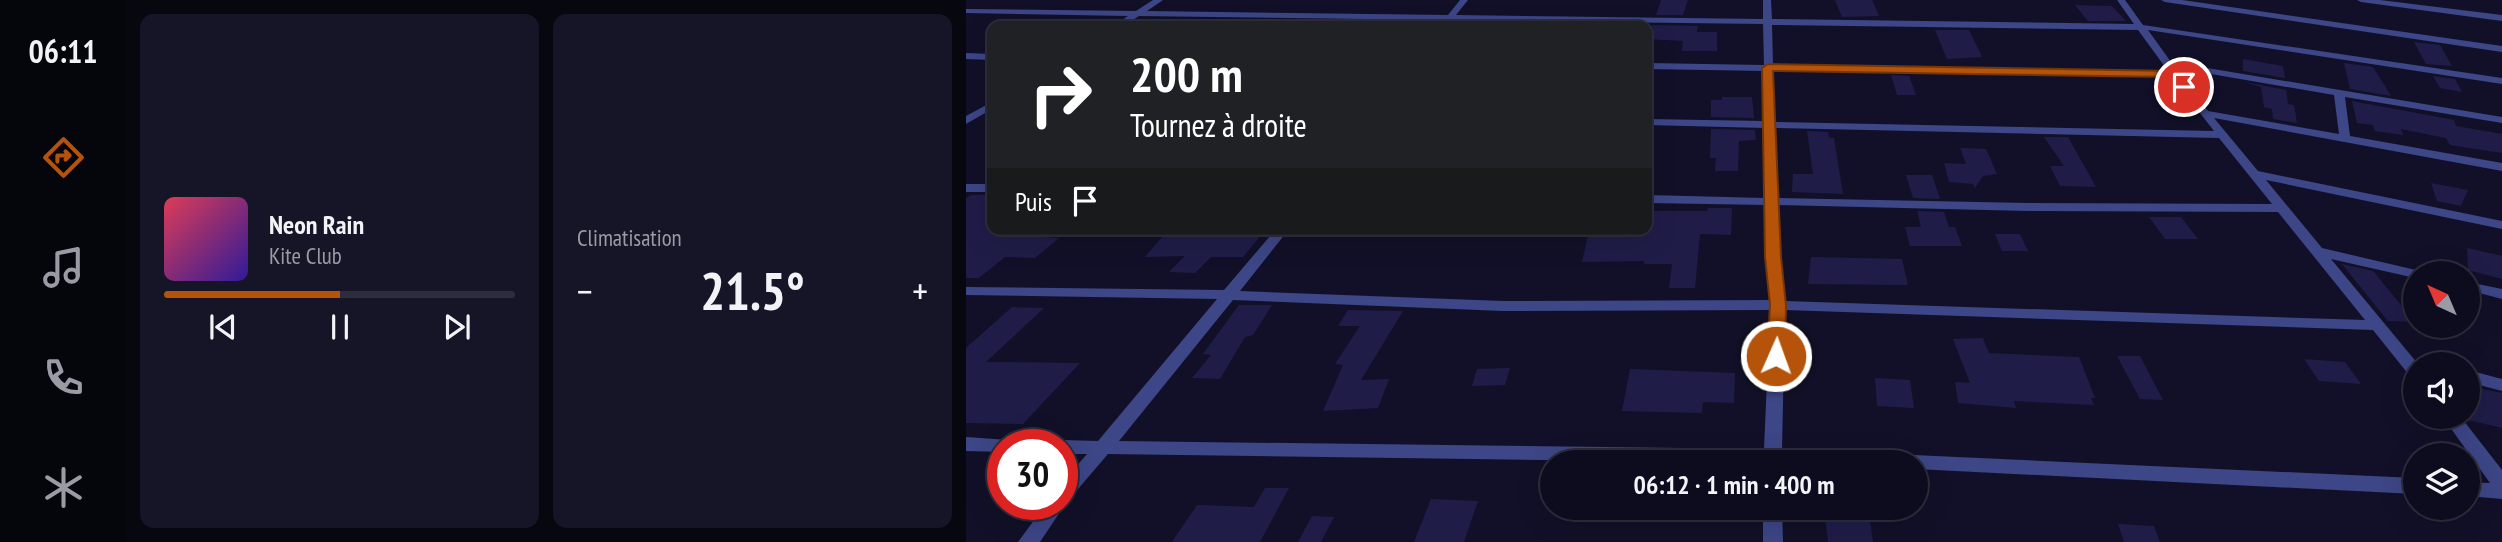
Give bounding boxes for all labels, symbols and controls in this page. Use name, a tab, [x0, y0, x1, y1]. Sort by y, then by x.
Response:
text: 06:11	[28, 30, 98, 72]
text: 200 m	[1130, 42, 1243, 106]
icon: right	[1015, 49, 1106, 140]
pin	[2154, 57, 2214, 117]
icon: arrive	[2165, 68, 2203, 106]
text: Tournez à droite	[1130, 104, 1307, 146]
icon: directions	[39, 133, 88, 182]
icon: arrive	[1066, 182, 1104, 220]
text: Puis	[1015, 185, 1052, 218]
text: Neon Rain	[269, 208, 364, 241]
text: Climatisation	[577, 223, 682, 252]
text: Kite Club	[269, 241, 342, 270]
icon: music	[39, 243, 88, 292]
text: 21.5°	[700, 257, 805, 324]
north arrow	[2403, 261, 2480, 338]
map controls	[2403, 261, 2480, 520]
text: −	[577, 266, 593, 315]
text: +	[912, 266, 928, 315]
icon: previous	[204, 308, 242, 346]
icon: pause	[321, 308, 359, 346]
icon: next	[438, 308, 476, 346]
position arrow	[1739, 319, 1813, 393]
button: sound	[2403, 352, 2480, 429]
icon: phone	[39, 353, 88, 402]
speed limit sign: 30	[987, 429, 1078, 520]
button: layers	[2403, 443, 2480, 520]
icon: climate	[39, 463, 88, 512]
text: 06:12 · 1 min · 400 m	[1634, 468, 1834, 501]

